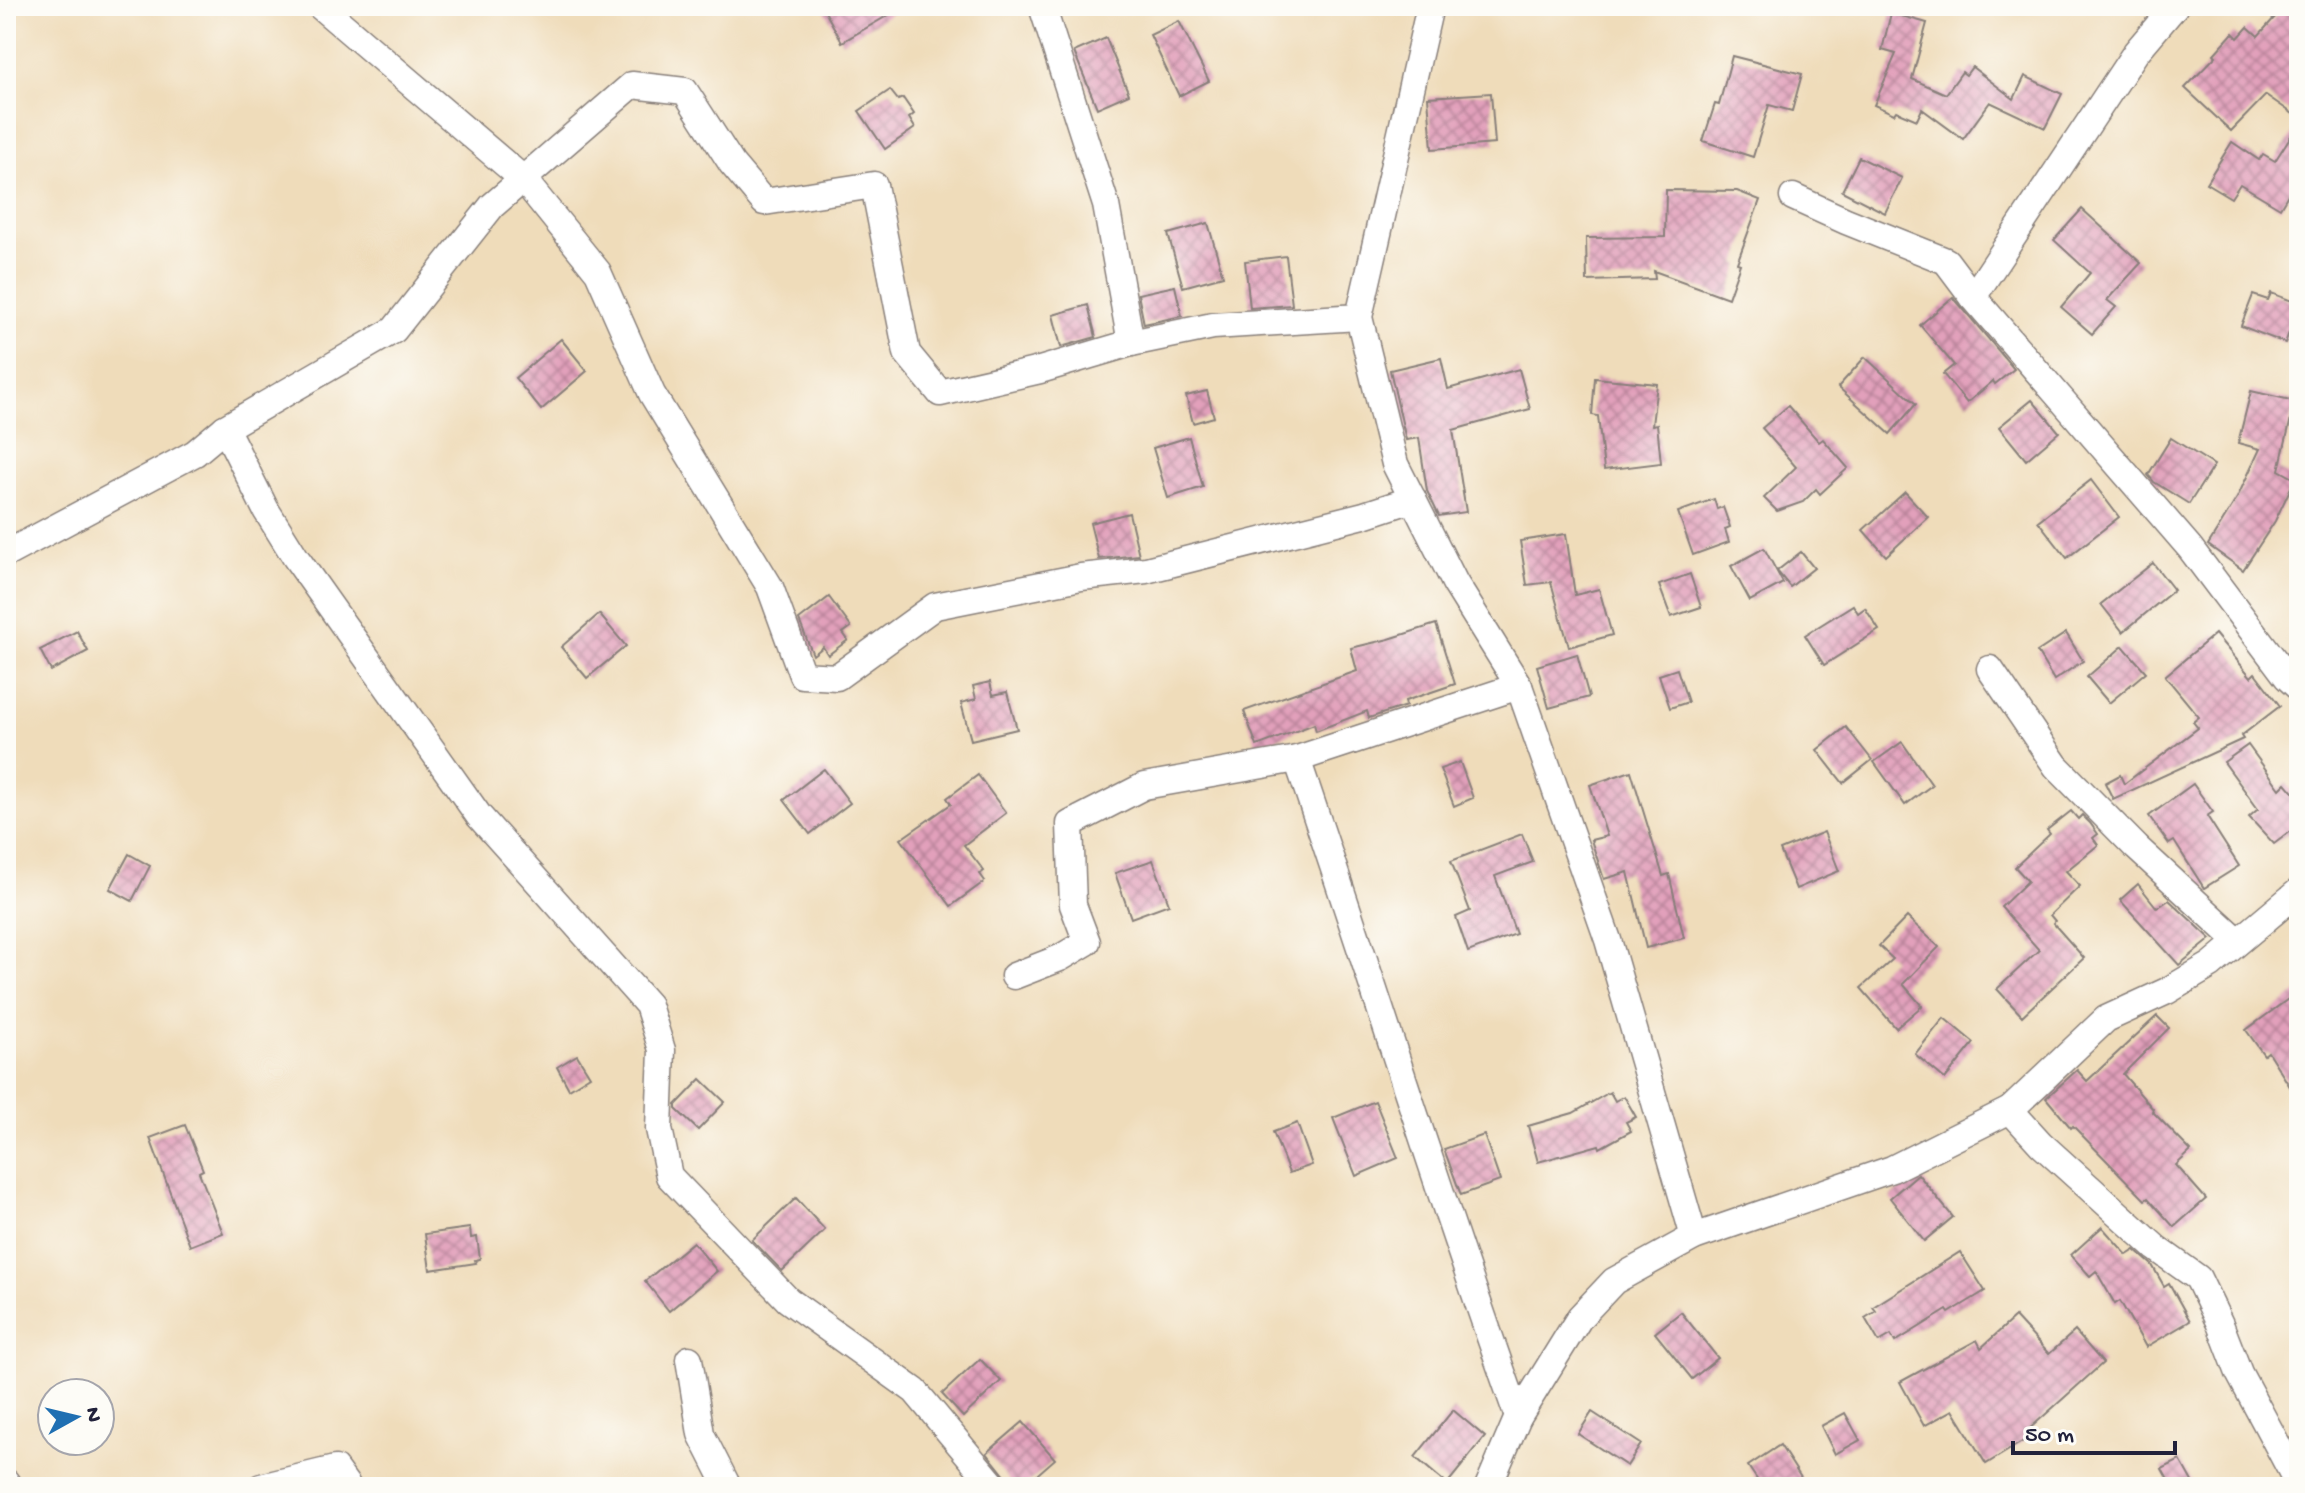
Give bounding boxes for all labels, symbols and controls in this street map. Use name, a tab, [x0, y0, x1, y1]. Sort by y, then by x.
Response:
north arrow	[36, 1377, 116, 1457]
scale bar	[2013, 1405, 2175, 1455]
text: N	[78, 1406, 106, 1424]
text: 50 m	[2025, 1422, 2074, 1451]

